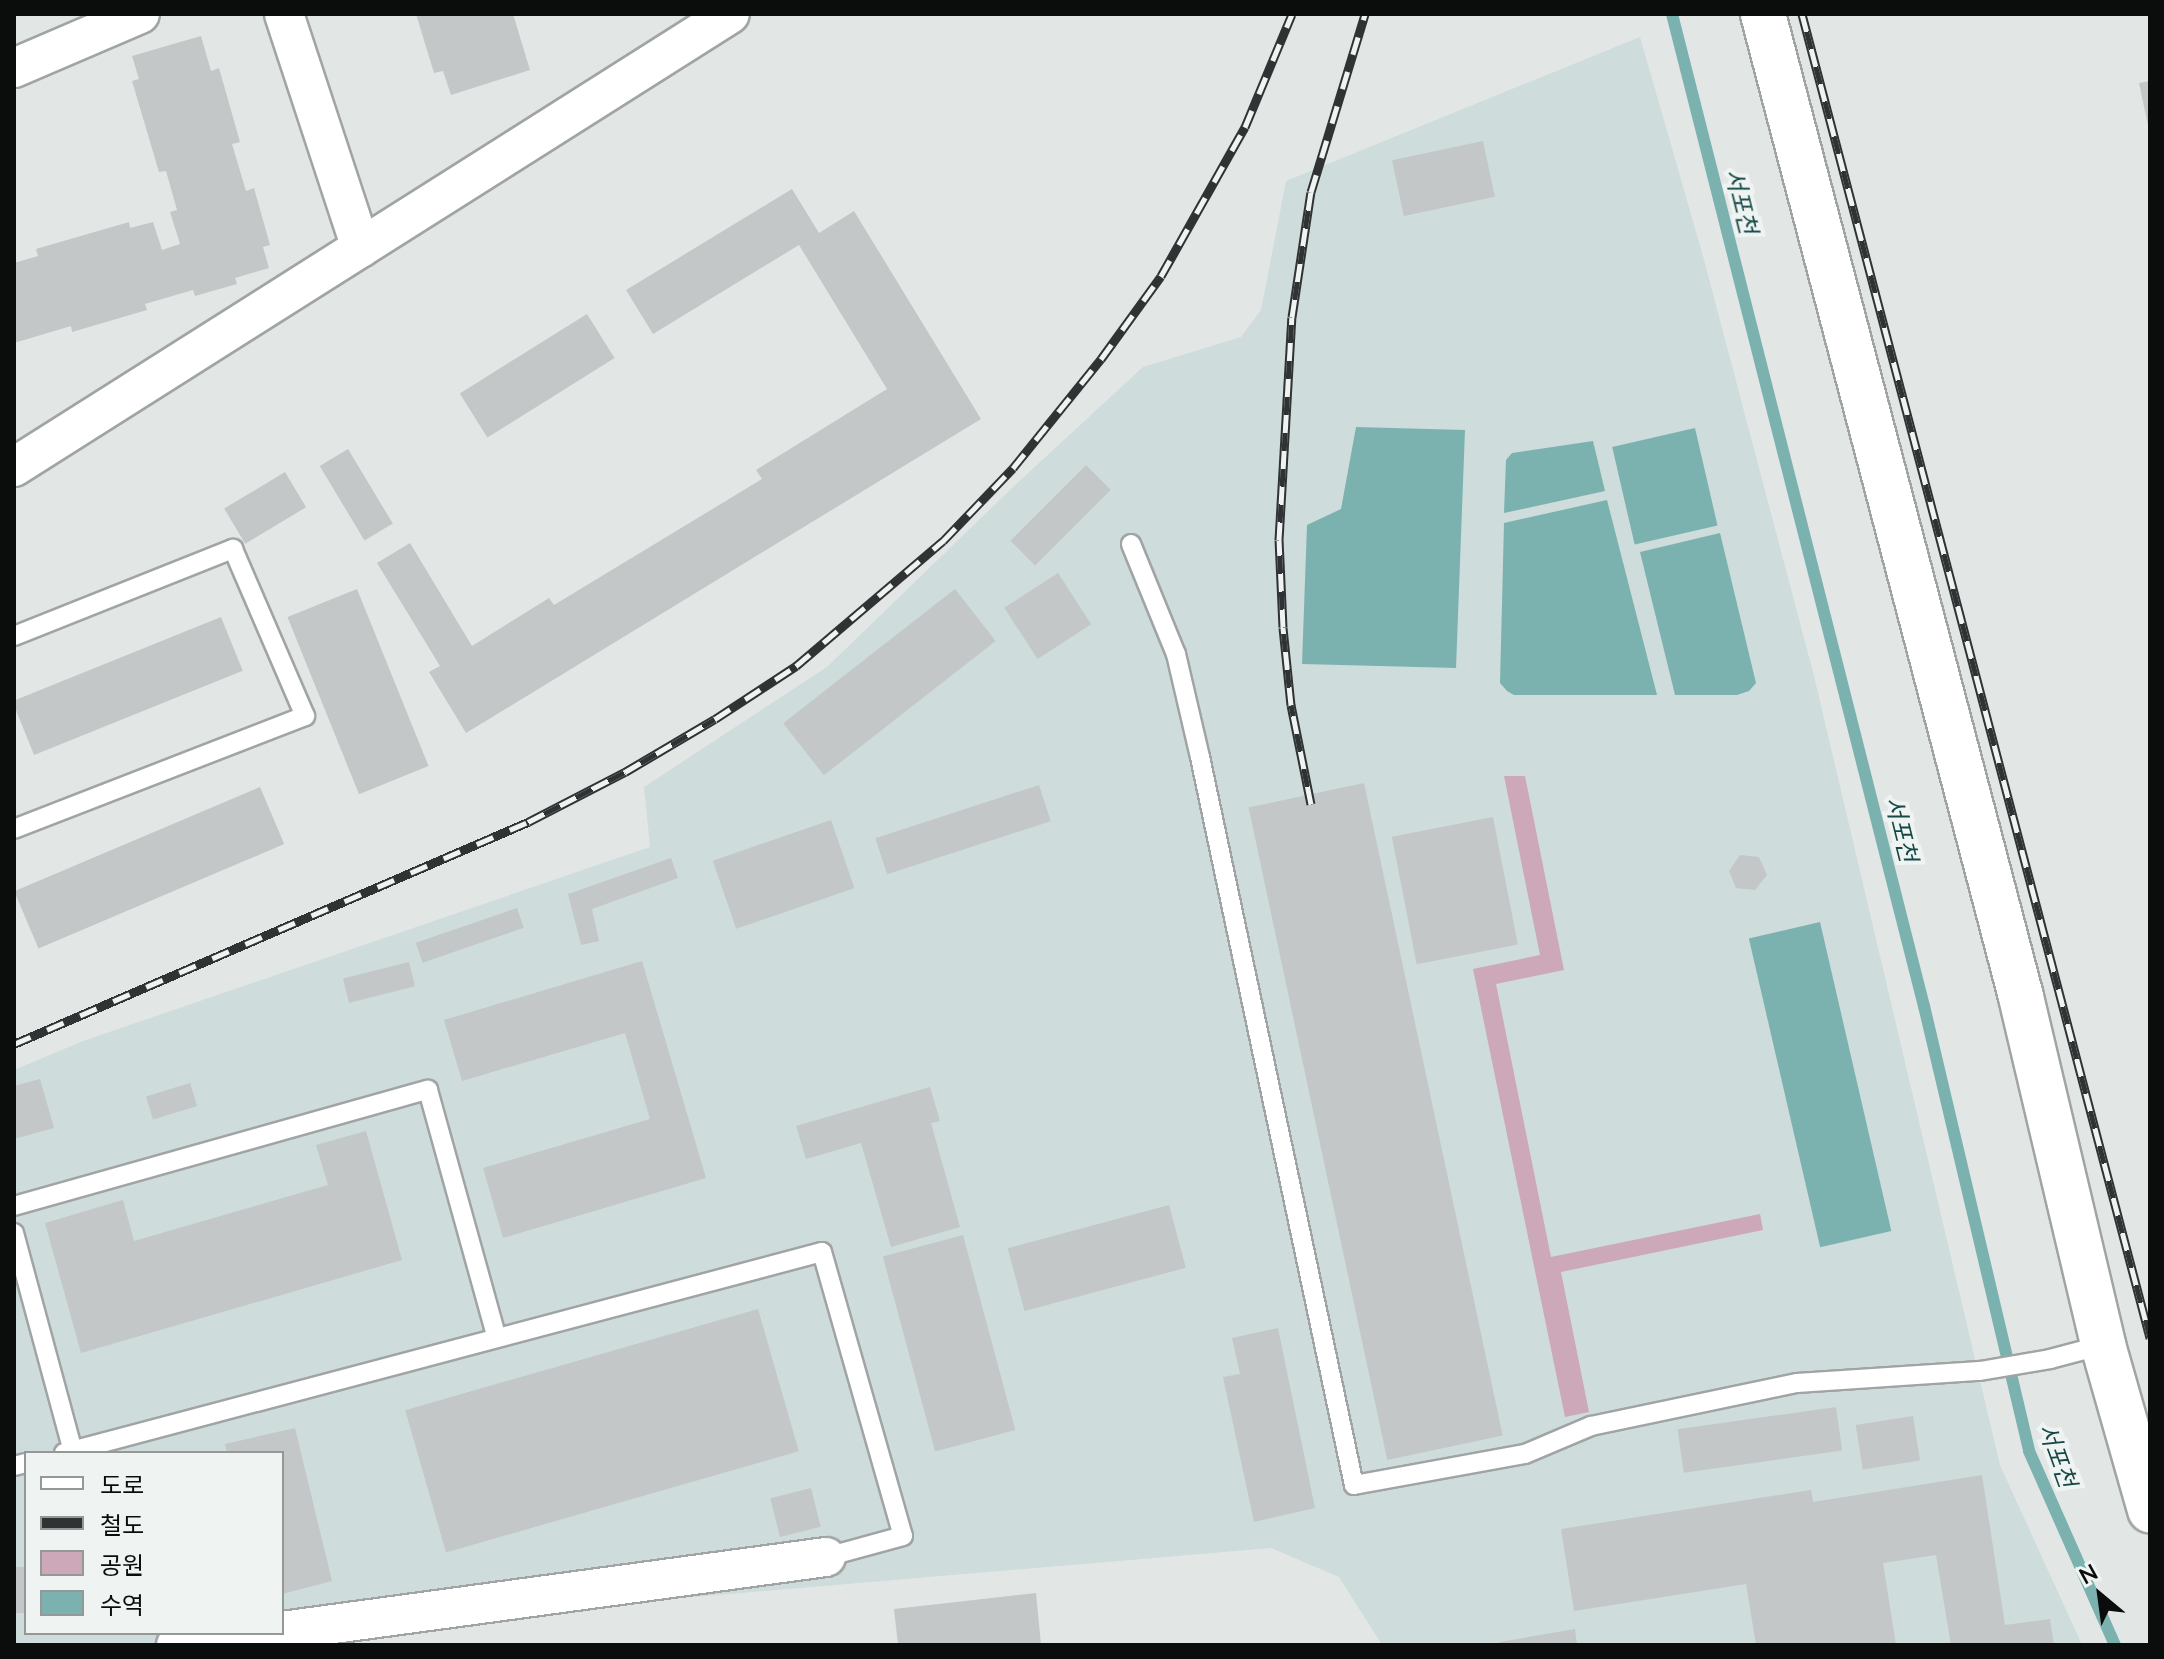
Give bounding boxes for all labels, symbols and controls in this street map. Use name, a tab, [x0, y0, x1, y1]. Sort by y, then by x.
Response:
water label: 서포천	[1720, 165, 1764, 237]
water label: 서포천	[1880, 793, 1924, 865]
water label: 서포천	[2033, 1419, 2083, 1491]
legend	[24, 1451, 284, 1635]
text: 도로	[100, 1470, 144, 1499]
text: 철도	[100, 1510, 144, 1539]
text: 공원	[100, 1550, 144, 1579]
north arrow	[2060, 1555, 2140, 1635]
text: N	[2074, 1558, 2102, 1589]
text: 수역	[100, 1590, 144, 1619]

